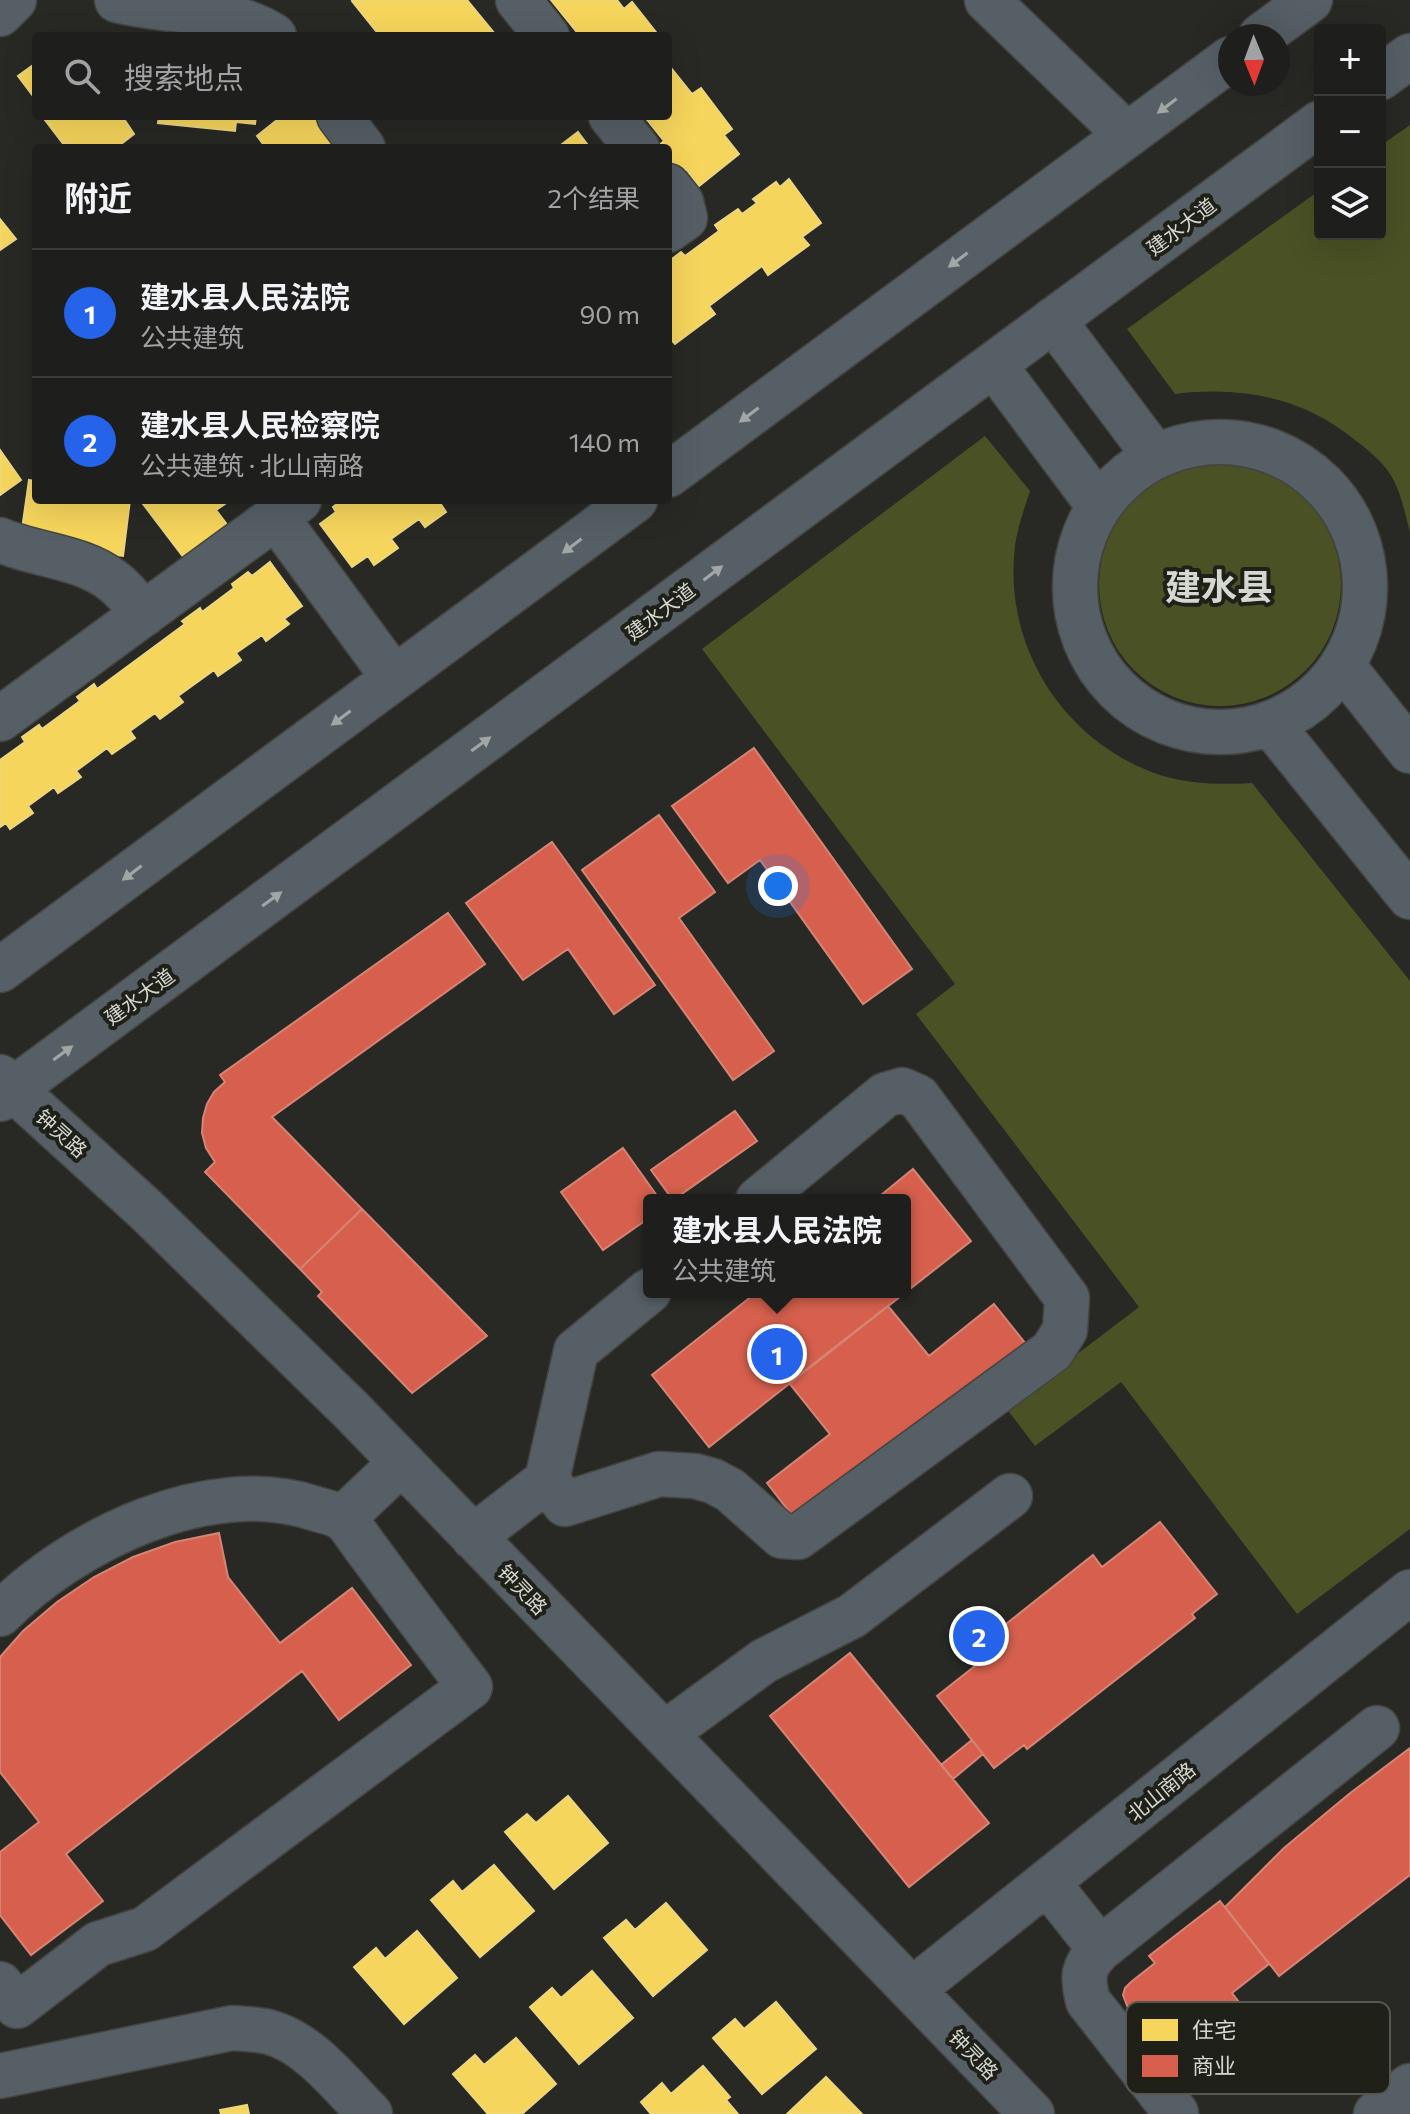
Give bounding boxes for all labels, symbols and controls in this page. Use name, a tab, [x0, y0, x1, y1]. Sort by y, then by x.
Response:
north arrow	[1218, 24, 1290, 96]
map controls	[1314, 24, 1386, 240]
button: +	[1314, 24, 1386, 96]
search box	[32, 32, 672, 120]
icon: search	[60, 54, 104, 98]
text: 搜索地点	[124, 58, 244, 95]
button: −	[1314, 96, 1386, 168]
one-way arrow	[1157, 97, 1178, 113]
button: layers	[1314, 168, 1386, 240]
text: 附近	[64, 176, 132, 218]
text: 2个结果	[548, 182, 640, 213]
street label: 建水大道	[1142, 192, 1220, 260]
one-way arrow	[948, 252, 969, 268]
text: 建水县人民法院	[140, 277, 350, 314]
text: 1	[84, 298, 96, 329]
text: 90 m	[580, 298, 640, 329]
text: 公共建筑	[140, 321, 244, 352]
text: 建水县人民检察院	[140, 405, 380, 442]
one-way arrow	[739, 407, 760, 422]
text: 2	[83, 426, 97, 457]
text: 140 m	[569, 426, 640, 457]
text: 公共建筑 · 北山南路	[140, 449, 364, 480]
one-way arrow	[562, 538, 582, 554]
district label: 建水县	[1165, 563, 1273, 607]
one-way arrow	[702, 565, 723, 581]
street label: 建水大道	[621, 577, 699, 645]
one-way arrow	[330, 710, 351, 725]
one-way arrow	[470, 736, 492, 752]
one-way arrow	[121, 864, 142, 880]
your location	[758, 866, 798, 906]
one-way arrow	[262, 891, 282, 907]
street label: 建水大道	[100, 963, 178, 1029]
one-way arrow	[52, 1046, 73, 1061]
street label: 钟灵路	[32, 1104, 92, 1162]
popup	[643, 1194, 911, 1298]
text: 建水县人民法院	[672, 1210, 882, 1247]
text: 公共建筑	[672, 1254, 776, 1285]
pin: 1	[751, 1324, 803, 1384]
street label: 钟灵路	[494, 1559, 552, 1619]
pin: 2	[953, 1606, 1005, 1666]
street label: 北山南路	[1122, 1757, 1200, 1825]
legend	[1126, 2002, 1390, 2094]
text: 住宅	[1192, 2016, 1236, 2043]
street label: 钟灵路	[945, 2024, 1003, 2084]
text: 商业	[1192, 2052, 1236, 2079]

